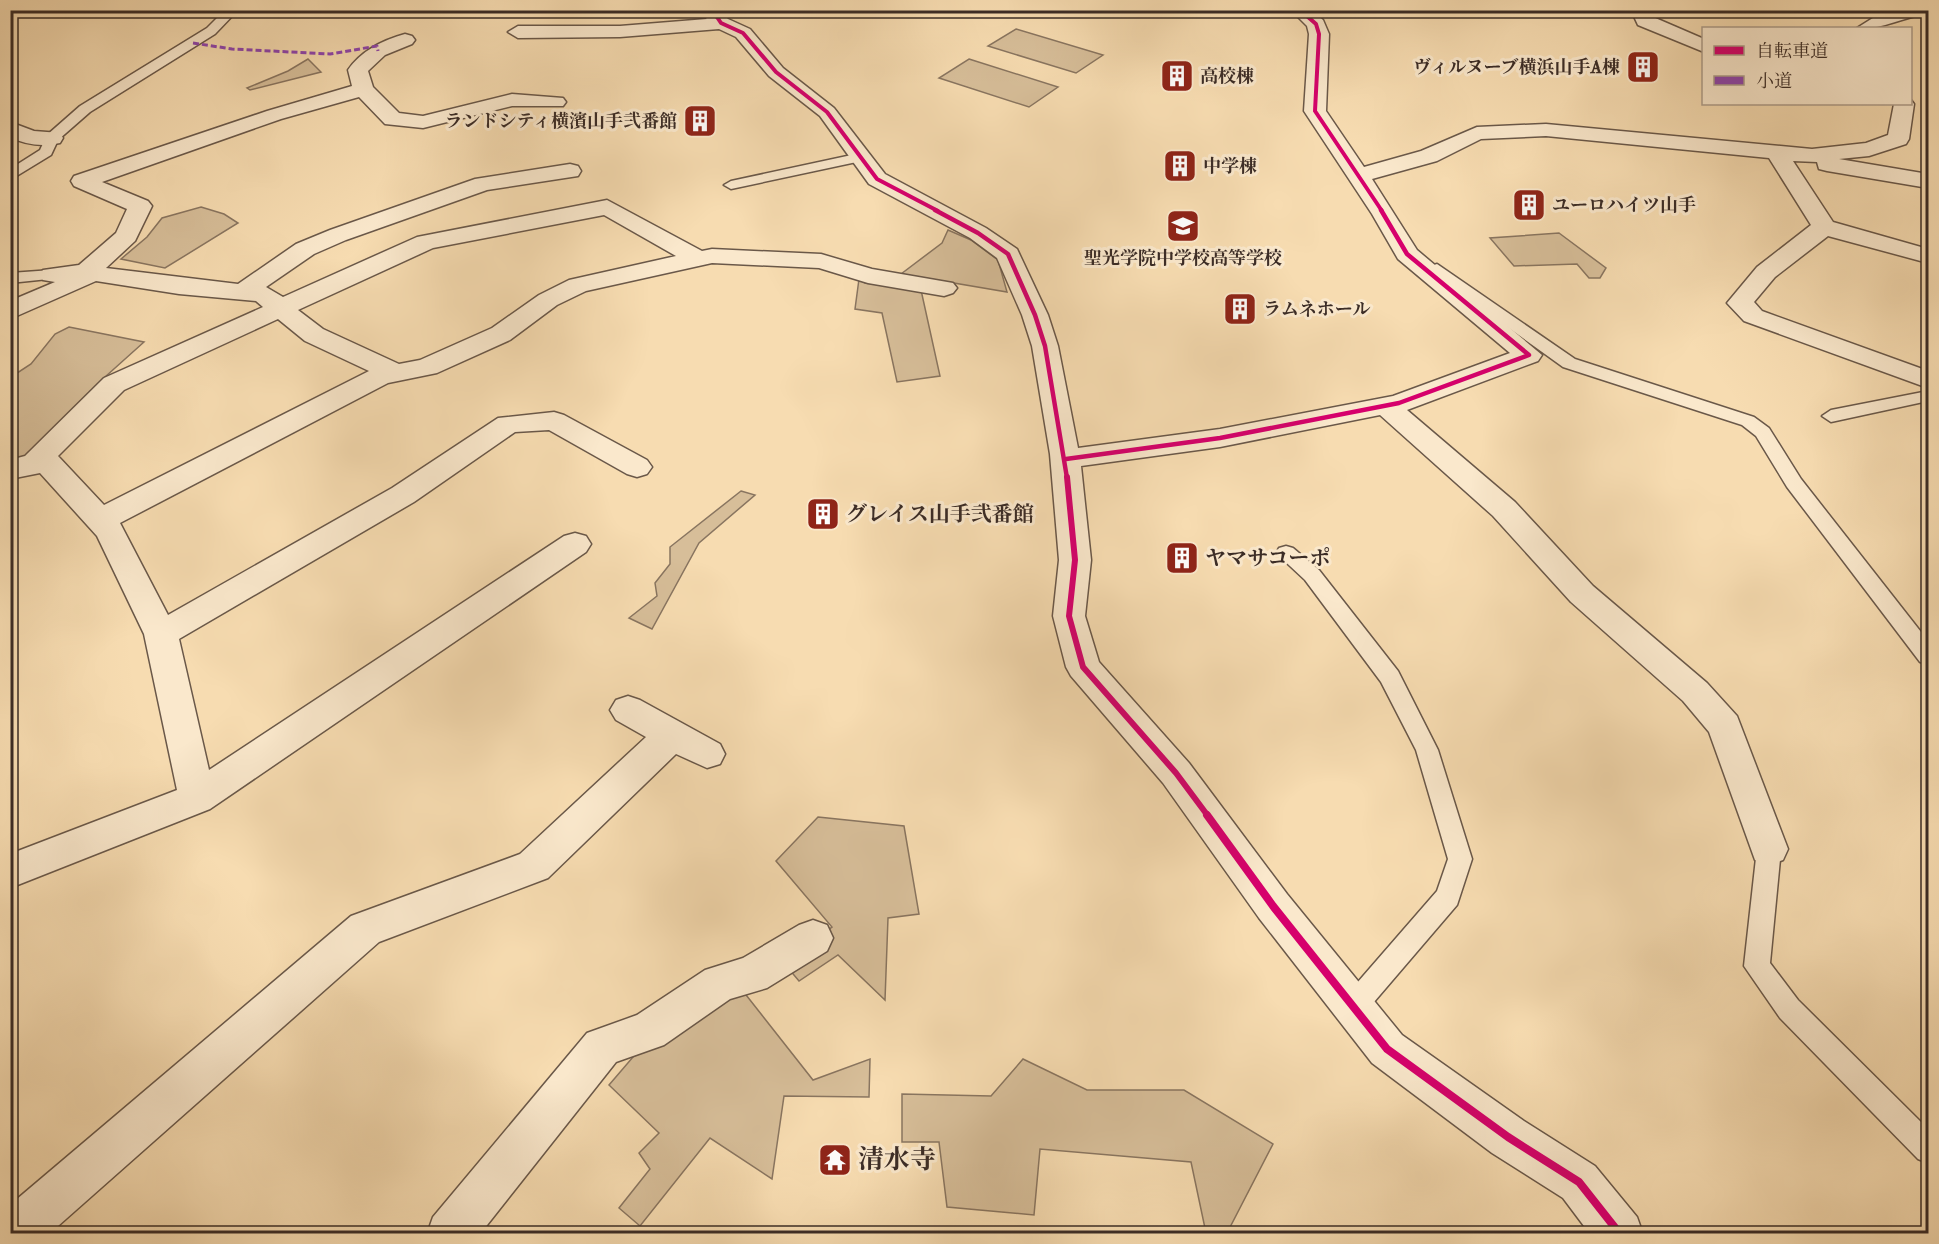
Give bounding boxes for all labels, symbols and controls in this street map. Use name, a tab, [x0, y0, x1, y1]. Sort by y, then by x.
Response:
legend	[1702, 27, 1912, 105]
text: 自転車道	[1756, 40, 1828, 63]
building icon: ヴィルヌーブ横浜山手A棟	[1625, 49, 1661, 85]
place label: ヴィルヌーブ横浜山手A棟	[1413, 56, 1620, 79]
building icon: 高校棟	[1159, 58, 1195, 94]
place label: 高校棟	[1200, 65, 1254, 88]
text: 小道	[1756, 70, 1792, 93]
building icon: ランドシティ横濱山手弐番館	[682, 103, 718, 139]
place label: ランドシティ横濱山手弐番館	[444, 110, 677, 133]
building icon: 中学棟	[1162, 148, 1198, 184]
place label: 中学棟	[1203, 155, 1257, 178]
building icon: ユーロハイツ山手	[1511, 187, 1547, 223]
place label: ユーロハイツ山手	[1552, 194, 1696, 217]
school or university icon: 聖光学院中学校高等学校	[1165, 208, 1201, 244]
place label: 聖光学院中学校高等学校	[1084, 247, 1282, 270]
building icon: ラムネホール	[1222, 291, 1258, 327]
place label: ラムネホール	[1263, 298, 1370, 321]
building icon: グレイス山手弐番館	[805, 496, 841, 532]
place label: グレイス山手弐番館	[846, 501, 1034, 528]
building icon: ヤマサコーポ	[1164, 540, 1200, 576]
place label: ヤマサコーポ	[1205, 545, 1330, 572]
temple icon: 清水寺	[817, 1142, 853, 1178]
place label: 清水寺	[858, 1144, 936, 1176]

